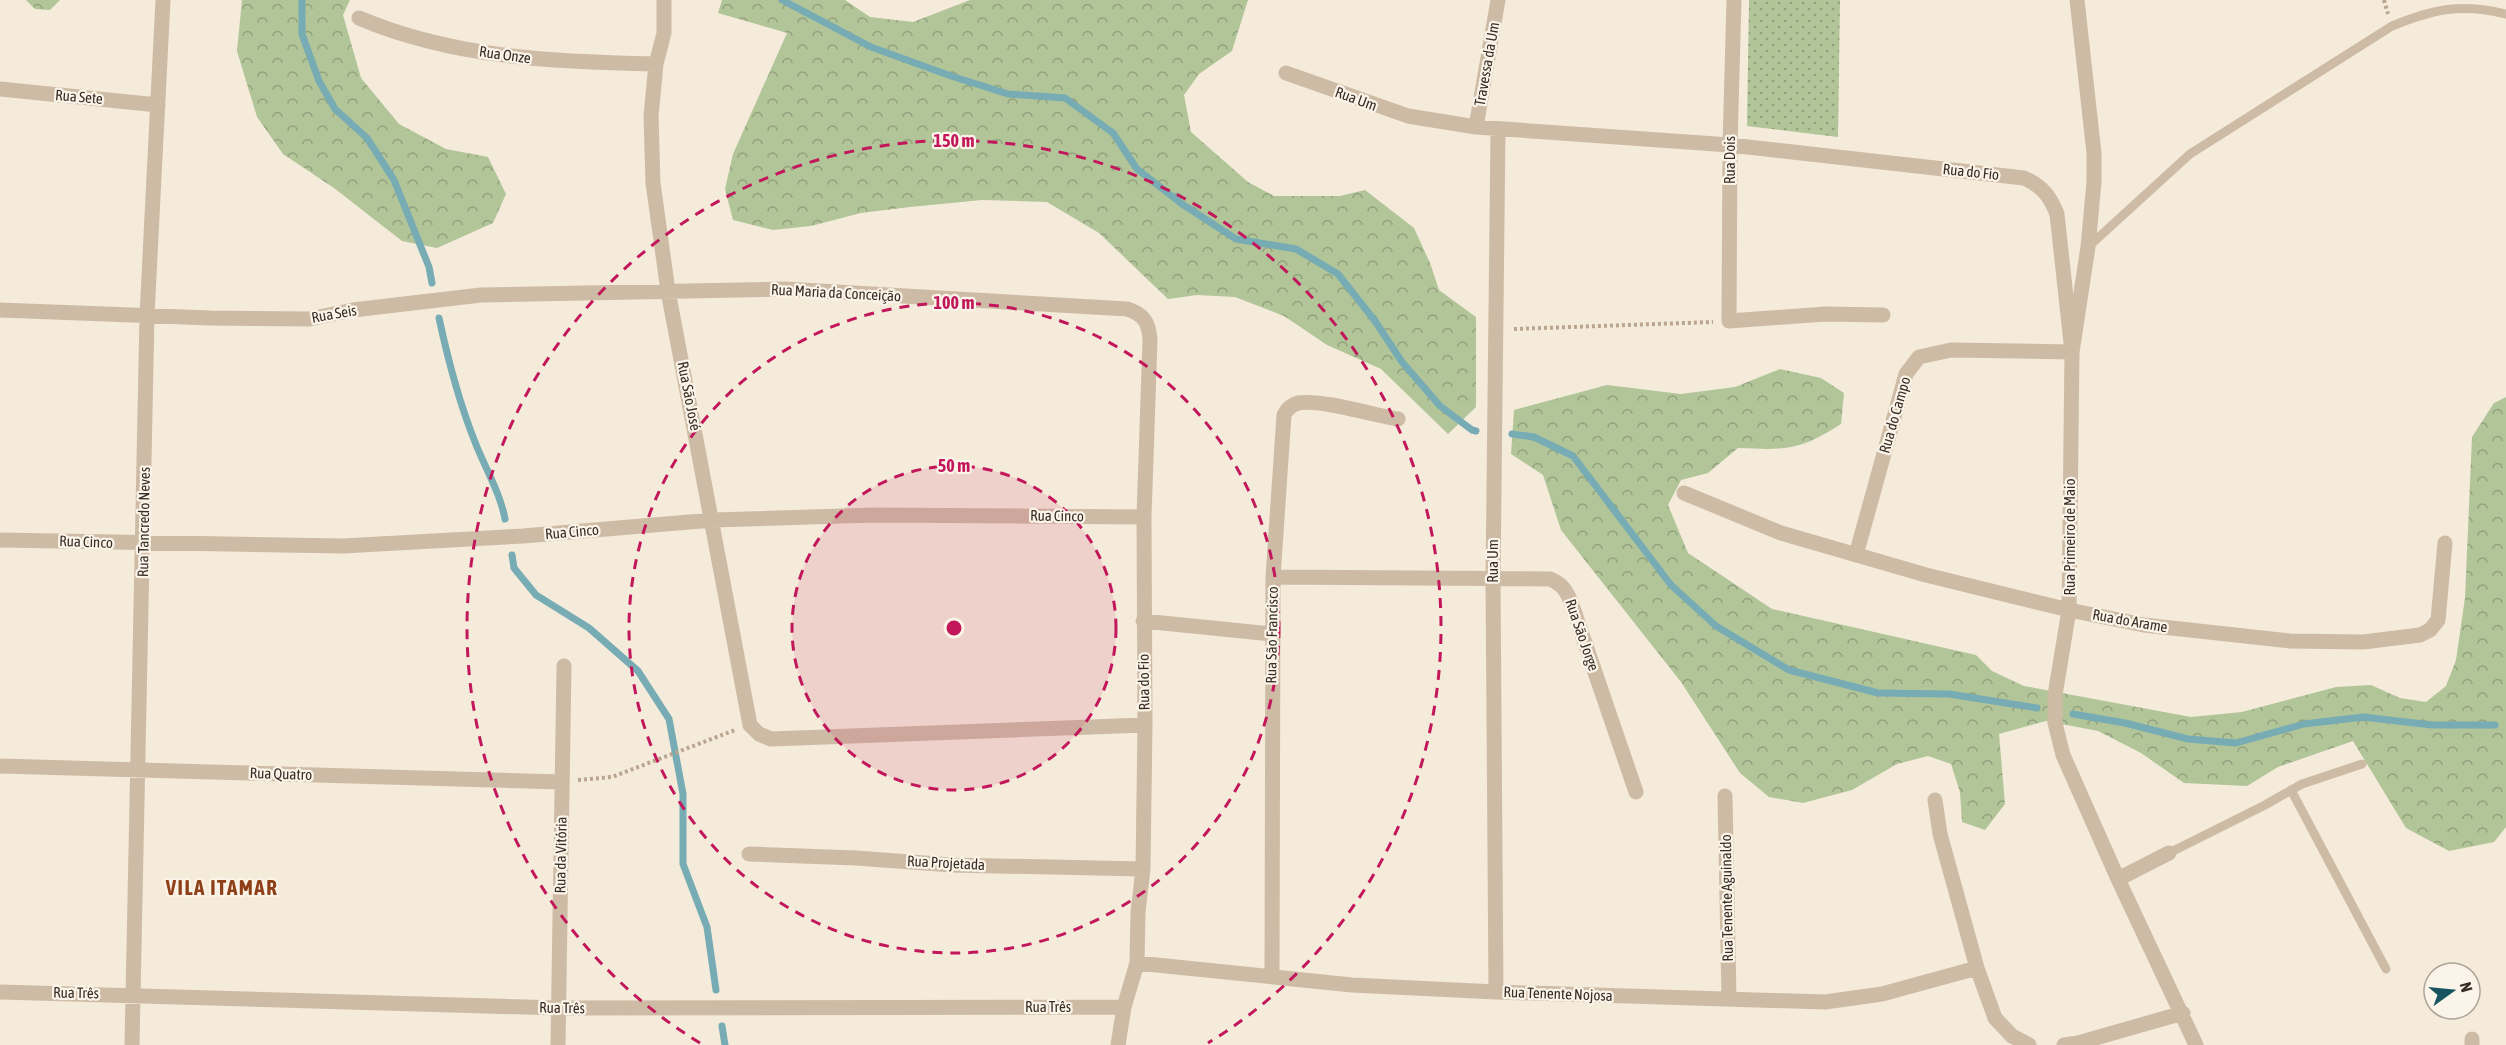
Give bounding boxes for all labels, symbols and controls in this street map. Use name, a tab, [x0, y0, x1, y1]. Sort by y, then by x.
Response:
street label: Travessa da Um	[1471, 21, 1502, 107]
street label: Rua Onze	[478, 42, 532, 67]
street label: Rua Um	[1333, 83, 1379, 114]
street label: Rua Sete	[54, 86, 104, 107]
text: 150 m	[934, 130, 974, 151]
street label: Rua Dois	[1721, 136, 1738, 184]
street label: Rua do Fio	[1942, 160, 2000, 183]
street label: Rua Maria da Conceição	[771, 281, 902, 304]
text: 100 m	[934, 292, 974, 313]
street label: Rua Seis	[310, 301, 358, 326]
street label: Rua São José	[674, 360, 705, 432]
street label: Rua do Campo	[1876, 375, 1914, 455]
text: 50 m	[938, 455, 970, 476]
street label: Rua Tancredo Neves	[134, 467, 153, 577]
street label: Rua Primeiro de Maio	[2061, 478, 2078, 596]
street label: Rua Cinco	[1030, 507, 1084, 524]
street label: Rua Cinco	[544, 521, 600, 542]
street label: Rua Cinco	[59, 532, 113, 551]
street label: Rua Um	[1484, 539, 1501, 583]
street label: Rua São Francisco	[1262, 586, 1281, 684]
street label: Rua São Jorge	[1562, 597, 1603, 673]
street label: Rua do Arame	[2091, 606, 2169, 636]
centre of rings	[944, 618, 964, 638]
street label: Rua do Fio	[1135, 654, 1152, 710]
street label: Rua Quatro	[249, 764, 313, 783]
street label: Rua da Vitória	[551, 816, 570, 894]
street label: Rua Tenente Aguinaldo	[1717, 834, 1736, 962]
street label: Rua Projetada	[907, 852, 986, 873]
district label: VILA ITAMAR	[165, 875, 278, 899]
north arrow	[2422, 961, 2482, 1021]
text: N	[2457, 980, 2476, 994]
street label: Rua Tenente Nojosa	[1503, 983, 1613, 1004]
street label: Rua Três	[53, 984, 99, 1001]
street label: Rua Três	[1025, 998, 1071, 1015]
street label: Rua Três	[539, 999, 585, 1016]

